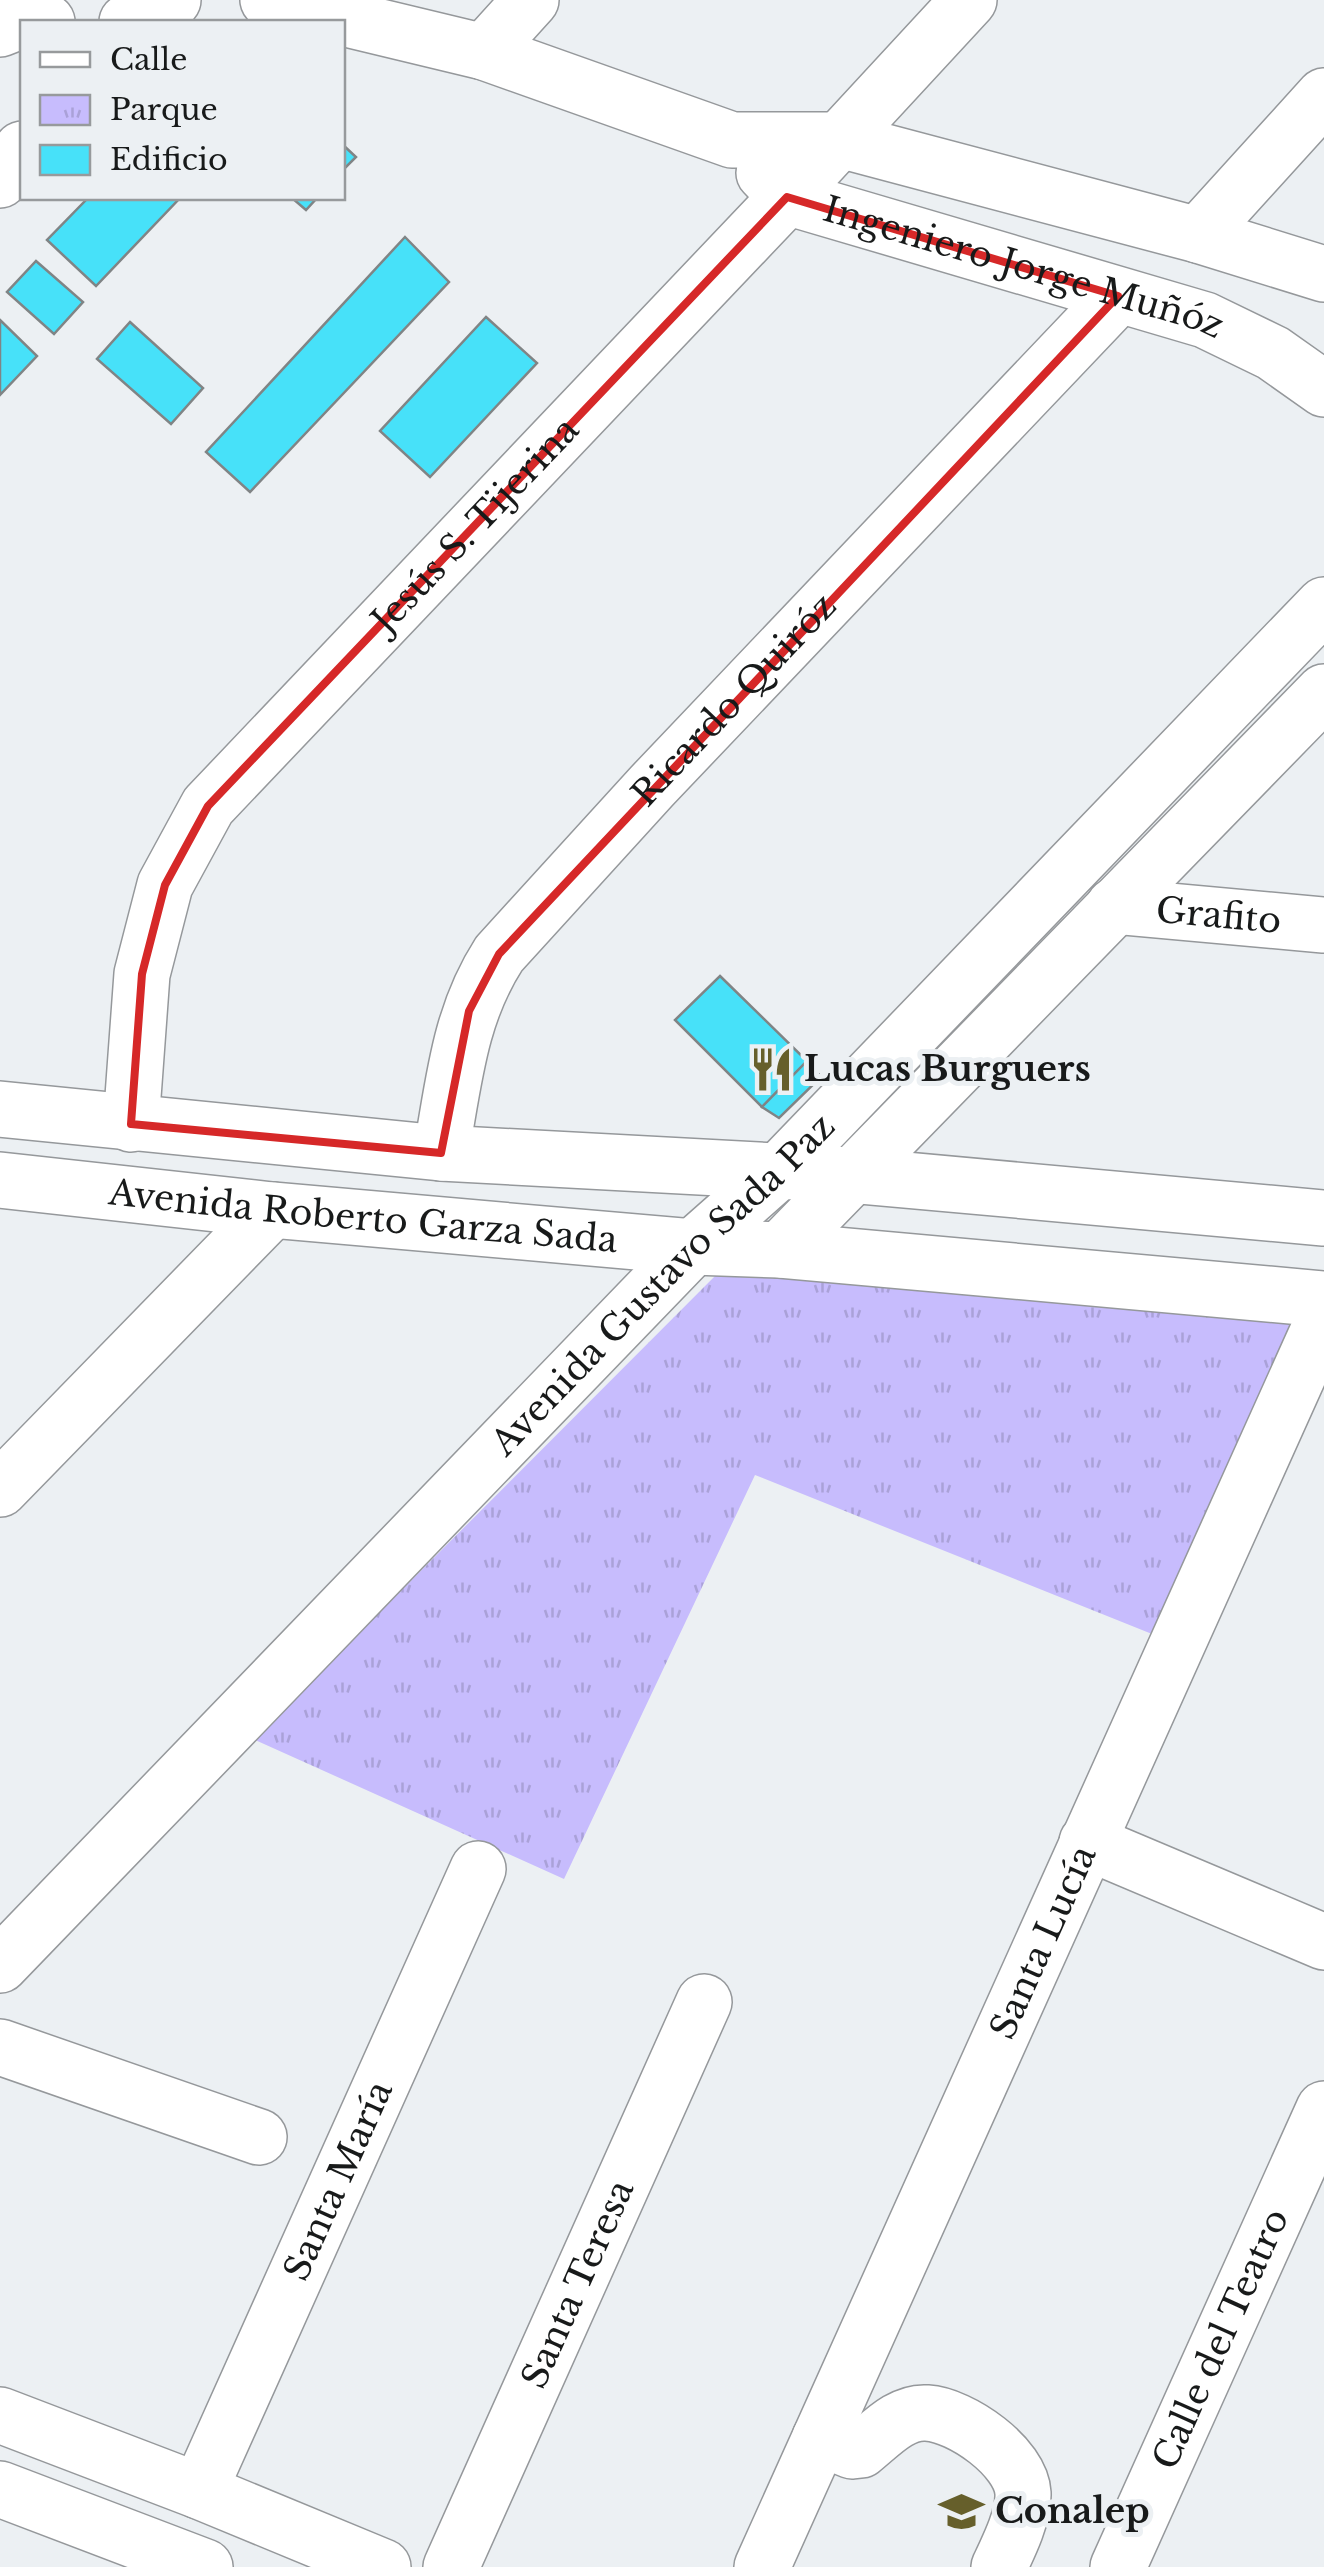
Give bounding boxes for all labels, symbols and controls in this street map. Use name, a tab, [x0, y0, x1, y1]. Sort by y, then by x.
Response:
legend	[20, 20, 345, 200]
text: Calle	[110, 41, 187, 78]
text: Parque	[110, 91, 218, 128]
text: Edificio	[110, 141, 228, 178]
street label: Ingeniero Jorge Muñóz	[819, 187, 1231, 347]
street label: Jesús S. Tijerina	[360, 408, 588, 644]
street label: Ricardo Quiróz	[622, 584, 845, 815]
street label: Grafito	[1154, 888, 1283, 942]
restaurant icon: Lucas Burguers	[747, 1045, 795, 1093]
place label: Lucas Burguers	[804, 1047, 1091, 1090]
street label: Avenida Gustavo Sada Paz	[481, 1105, 843, 1465]
street label: Avenida Roberto Garza Sada	[106, 1170, 620, 1261]
street label: Santa Lucía	[980, 1838, 1105, 2046]
street label: Santa María	[274, 2074, 401, 2287]
street label: Santa Teresa	[512, 2173, 643, 2395]
street label: Calle del Teatro	[1143, 2202, 1297, 2476]
school or university icon: Conalep	[938, 2487, 986, 2535]
place label: Conalep	[995, 2489, 1150, 2532]

